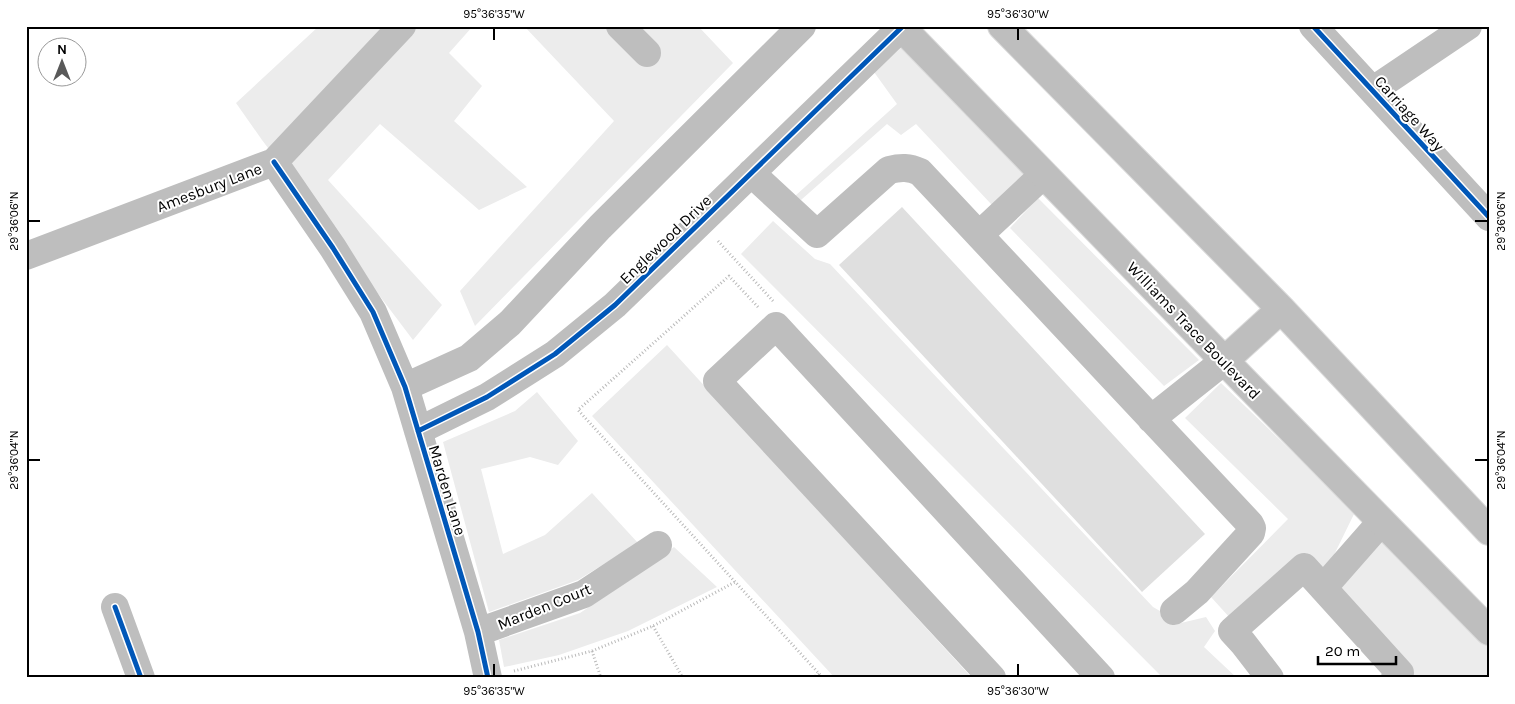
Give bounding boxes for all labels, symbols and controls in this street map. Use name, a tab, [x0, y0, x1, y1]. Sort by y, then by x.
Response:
text: 95°36'35"W	[463, 7, 525, 21]
text: 95°36'30"W	[987, 7, 1049, 21]
north arrow	[38, 38, 88, 88]
text: N	[57, 41, 67, 58]
street label: Carriage Way	[1371, 72, 1449, 155]
street label: Amesbury Lane	[154, 159, 264, 216]
text: 29°36'06"N	[7, 191, 21, 251]
street label: Englewood Drive	[616, 191, 715, 288]
text: 29°36'06"N	[1494, 191, 1508, 251]
street label: Williams Trace Boulevard	[1123, 258, 1264, 403]
text: 29°36'04"N	[7, 430, 21, 490]
text: 29°36'04"N	[1494, 430, 1508, 490]
street label: Marden Lane	[425, 443, 470, 538]
street label: Marden Court	[495, 579, 594, 634]
scale bar	[1318, 634, 1395, 666]
text: 20 m	[1325, 642, 1360, 660]
text: 95°36'35"W	[463, 684, 525, 698]
text: 95°36'30"W	[987, 684, 1049, 698]

